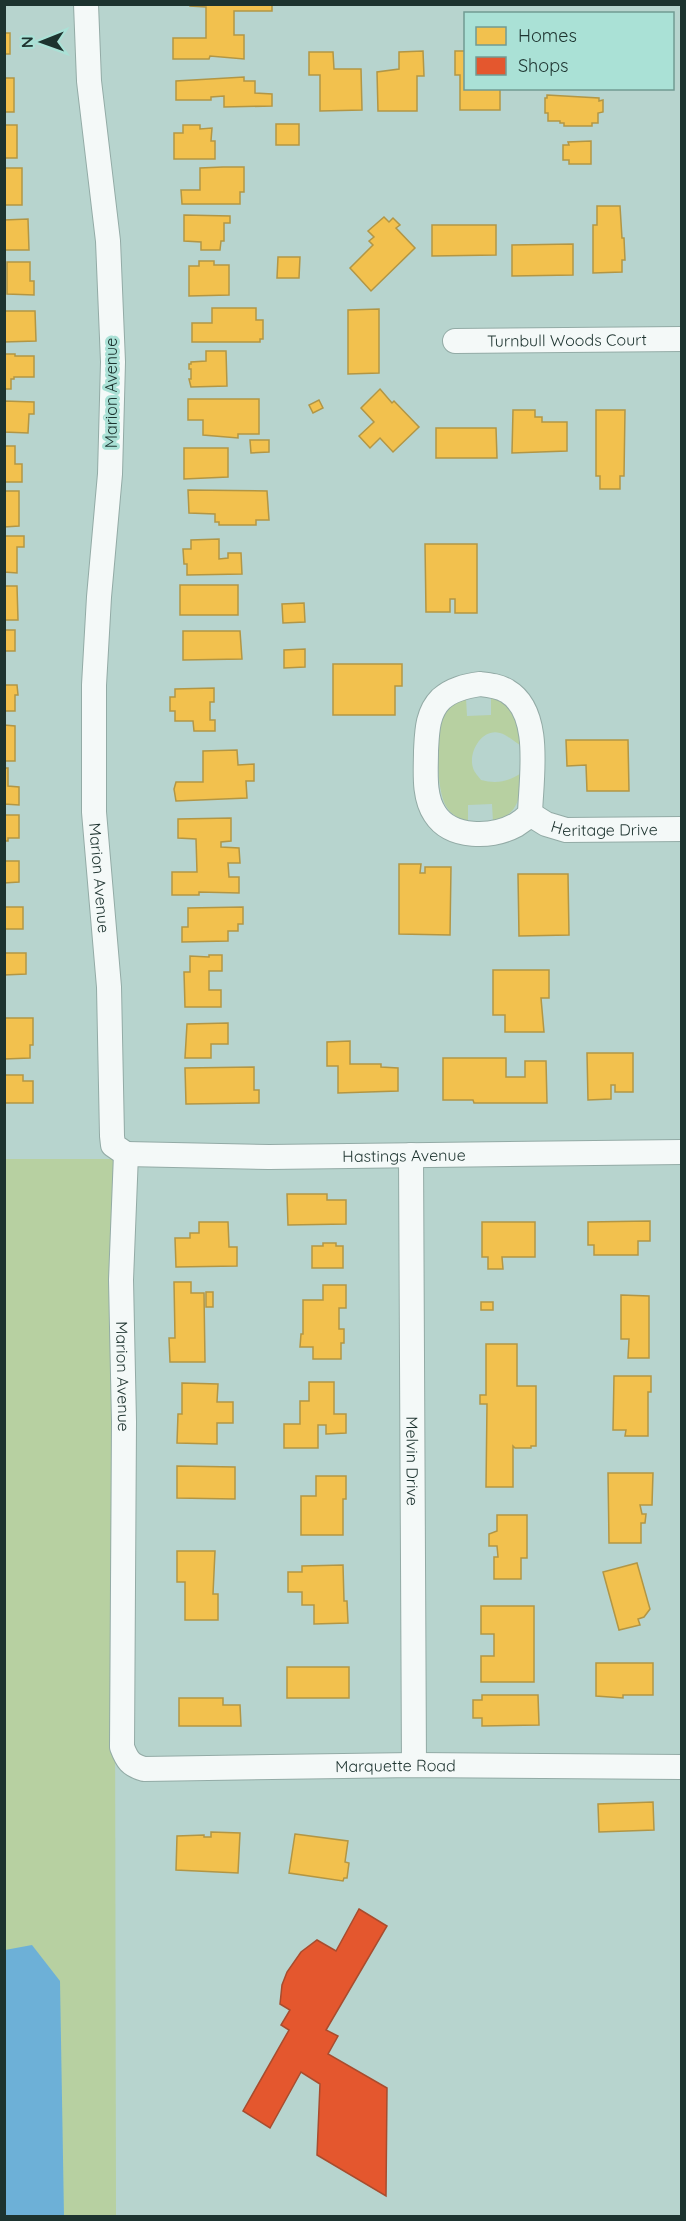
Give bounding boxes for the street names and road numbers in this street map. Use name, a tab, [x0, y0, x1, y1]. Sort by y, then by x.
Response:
street label: Turnbull Woods Court	[487, 329, 647, 351]
street label: Marion Avenue	[101, 338, 121, 448]
street label: Heritage Drive	[549, 816, 658, 840]
street label: Marion Avenue	[85, 822, 114, 934]
street label: Hastings Avenue	[342, 1145, 466, 1166]
street label: Marion Avenue	[112, 1321, 134, 1432]
street label: Melvin Drive	[402, 1416, 423, 1506]
street label: Marquette Road	[335, 1755, 456, 1776]

